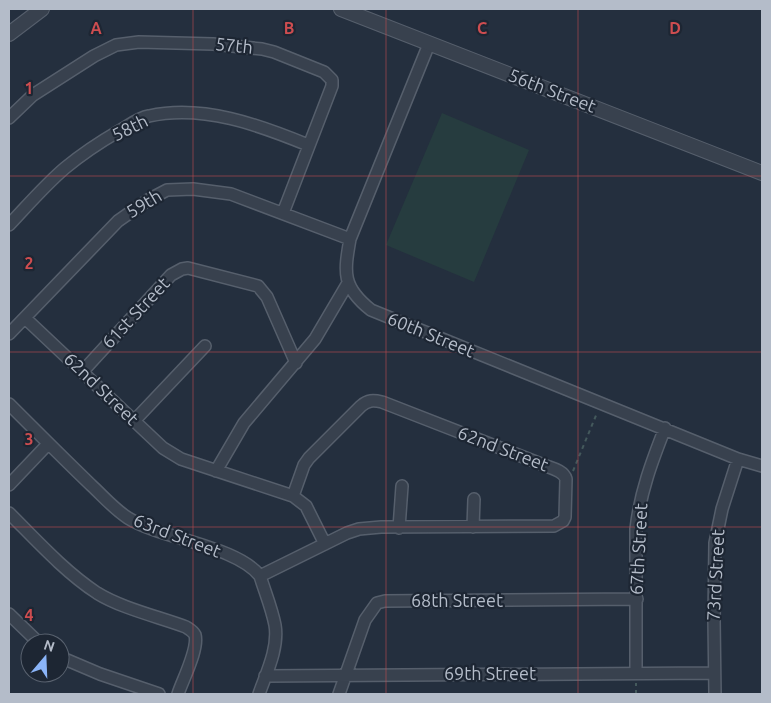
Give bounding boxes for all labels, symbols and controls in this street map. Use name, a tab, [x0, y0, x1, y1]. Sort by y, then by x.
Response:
text: A	[90, 19, 102, 37]
text: B	[284, 19, 294, 37]
text: C	[477, 19, 487, 37]
text: D	[669, 19, 681, 37]
street label: 57th	[214, 33, 254, 57]
street label: 56th Street	[506, 64, 599, 116]
text: 1	[24, 79, 34, 97]
street label: 58th	[108, 110, 151, 144]
street label: 59th	[122, 185, 165, 221]
text: 2	[24, 254, 34, 272]
street label: 61st Street	[97, 273, 173, 352]
street label: 60th Street	[385, 308, 478, 361]
street label: 62nd Street	[60, 348, 143, 429]
street label: 62nd Street	[455, 422, 552, 475]
text: 3	[24, 430, 34, 448]
street label: 67th Street	[626, 502, 650, 595]
street label: 63rd Street	[131, 509, 224, 561]
street label: 73rd Street	[703, 528, 727, 621]
street label: 68th Street	[411, 590, 503, 610]
text: 4	[24, 606, 34, 624]
north arrow	[20, 633, 70, 683]
text: N	[42, 636, 57, 655]
street label: 69th Street	[444, 663, 536, 683]

